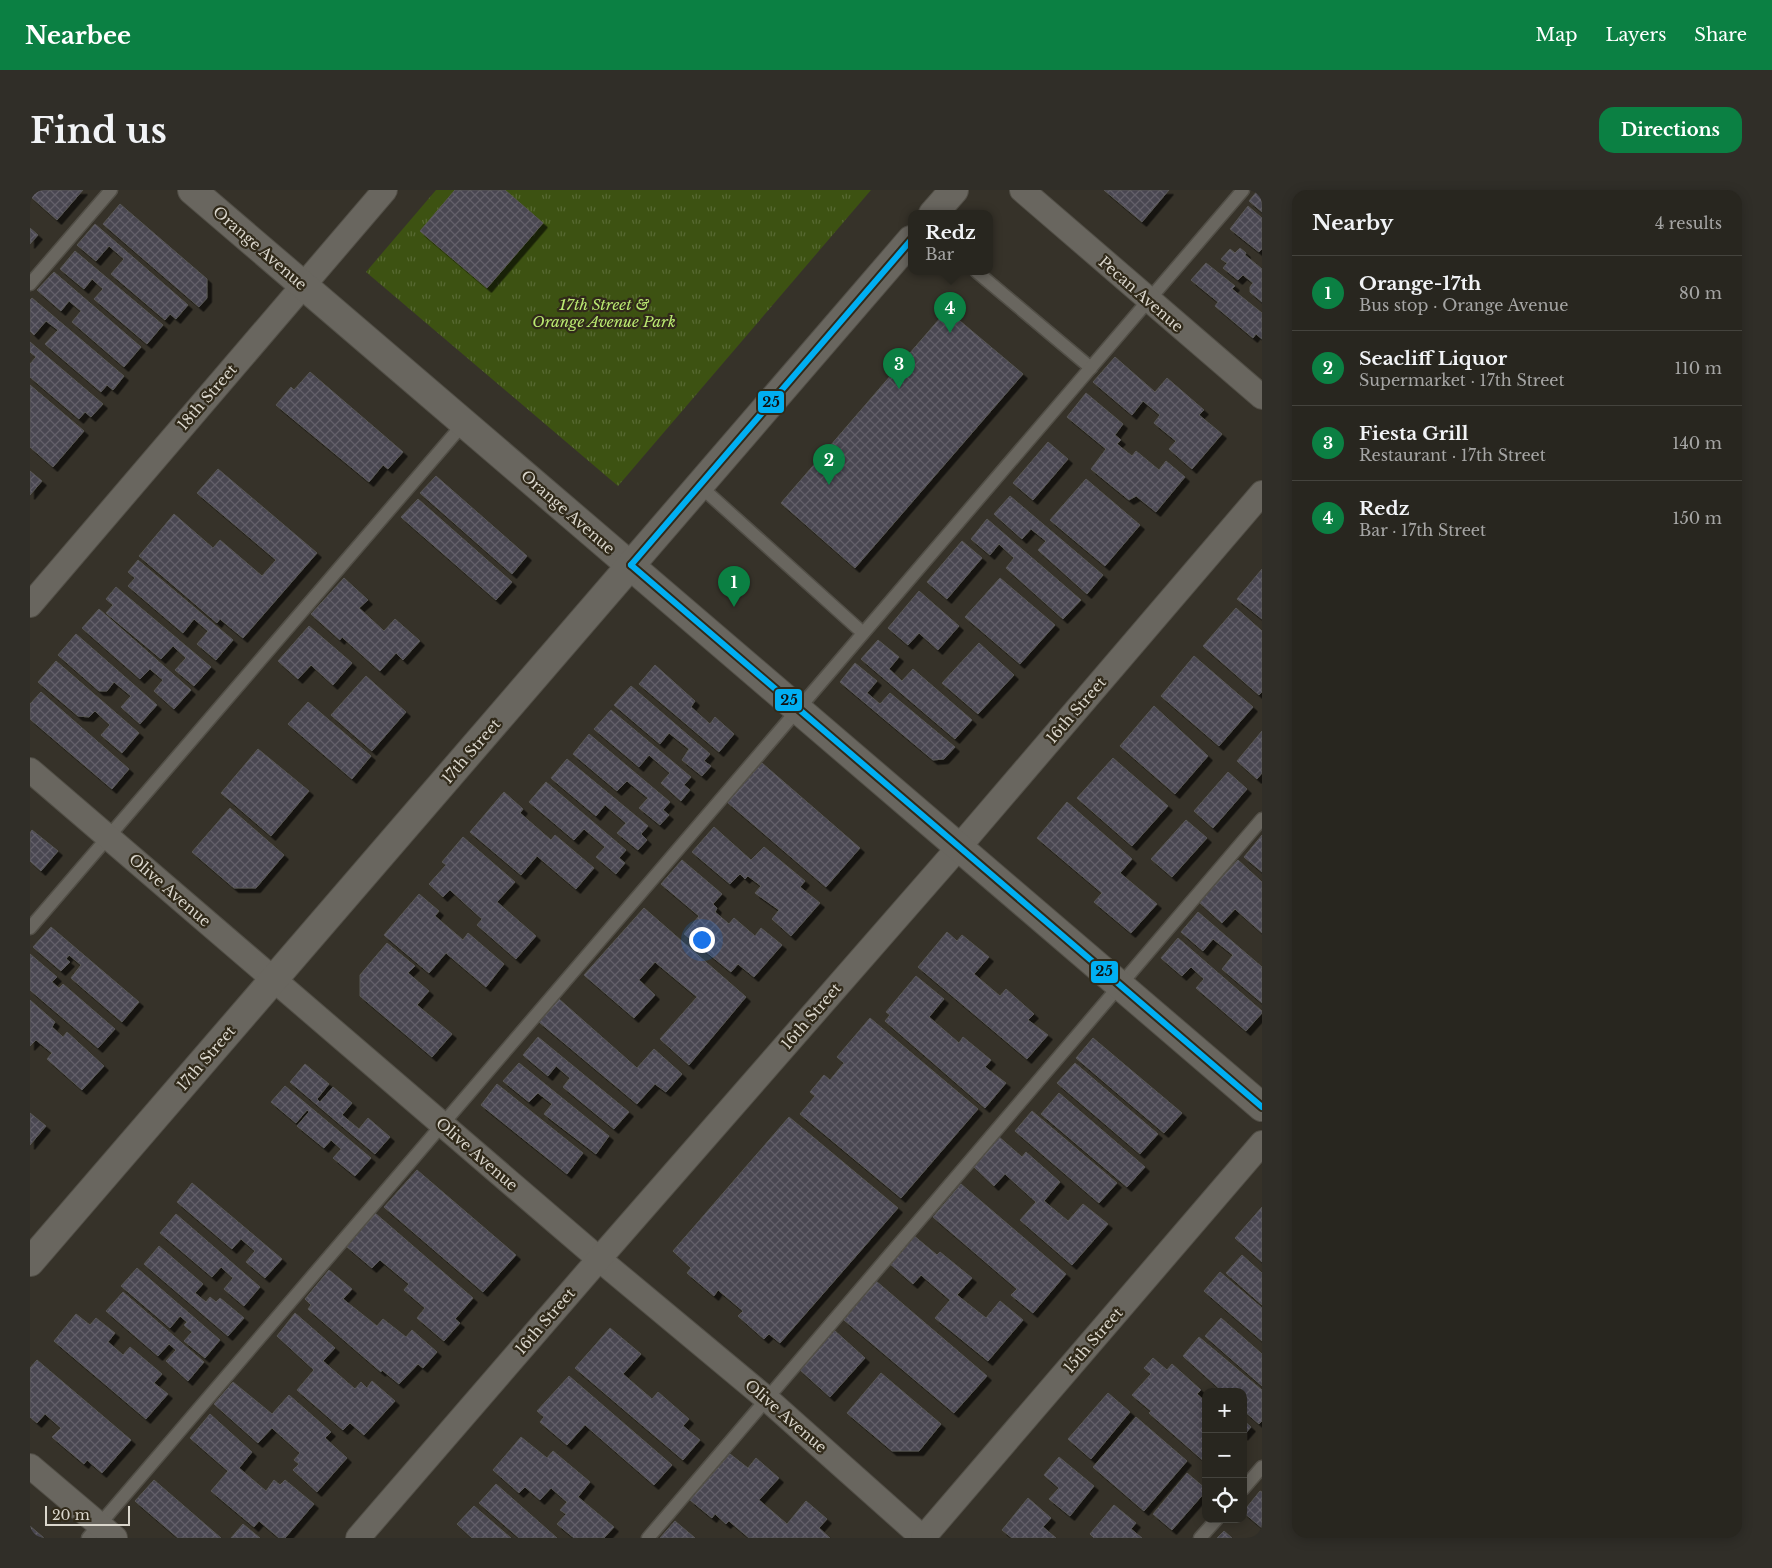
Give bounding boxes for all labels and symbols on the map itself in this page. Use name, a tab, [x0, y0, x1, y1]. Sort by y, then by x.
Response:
street label: Orange Avenue	[209, 202, 311, 294]
street label: Pecan Avenue	[1095, 252, 1187, 336]
pin: 4	[934, 292, 966, 333]
park label: 17th Street & Orange Avenue Park	[532, 295, 676, 331]
pin: 3	[883, 348, 915, 389]
street label: 18th Street	[173, 360, 241, 434]
line badge: 25	[757, 390, 785, 414]
text: 25	[762, 393, 780, 411]
pin: 2	[813, 444, 845, 485]
street label: Orange Avenue	[517, 466, 619, 558]
pin: 1	[718, 566, 750, 607]
street label: 16th Street	[1042, 673, 1110, 747]
line badge: 25	[774, 688, 803, 712]
text: 25	[780, 691, 798, 709]
street label: 17th Street	[438, 714, 505, 787]
street label: Olive Avenue	[125, 849, 215, 931]
your location	[689, 927, 715, 953]
line badge: 25	[1090, 960, 1119, 984]
text: 25	[1095, 962, 1113, 980]
street label: 16th Street	[777, 979, 845, 1053]
street label: 17th Street	[173, 1021, 240, 1094]
street label: Olive Avenue	[432, 1113, 522, 1195]
street label: 16th Street	[511, 1284, 579, 1358]
street label: 15th Street	[1059, 1303, 1127, 1377]
street label: Olive Avenue	[741, 1375, 831, 1457]
scale bar	[45, 1503, 130, 1526]

